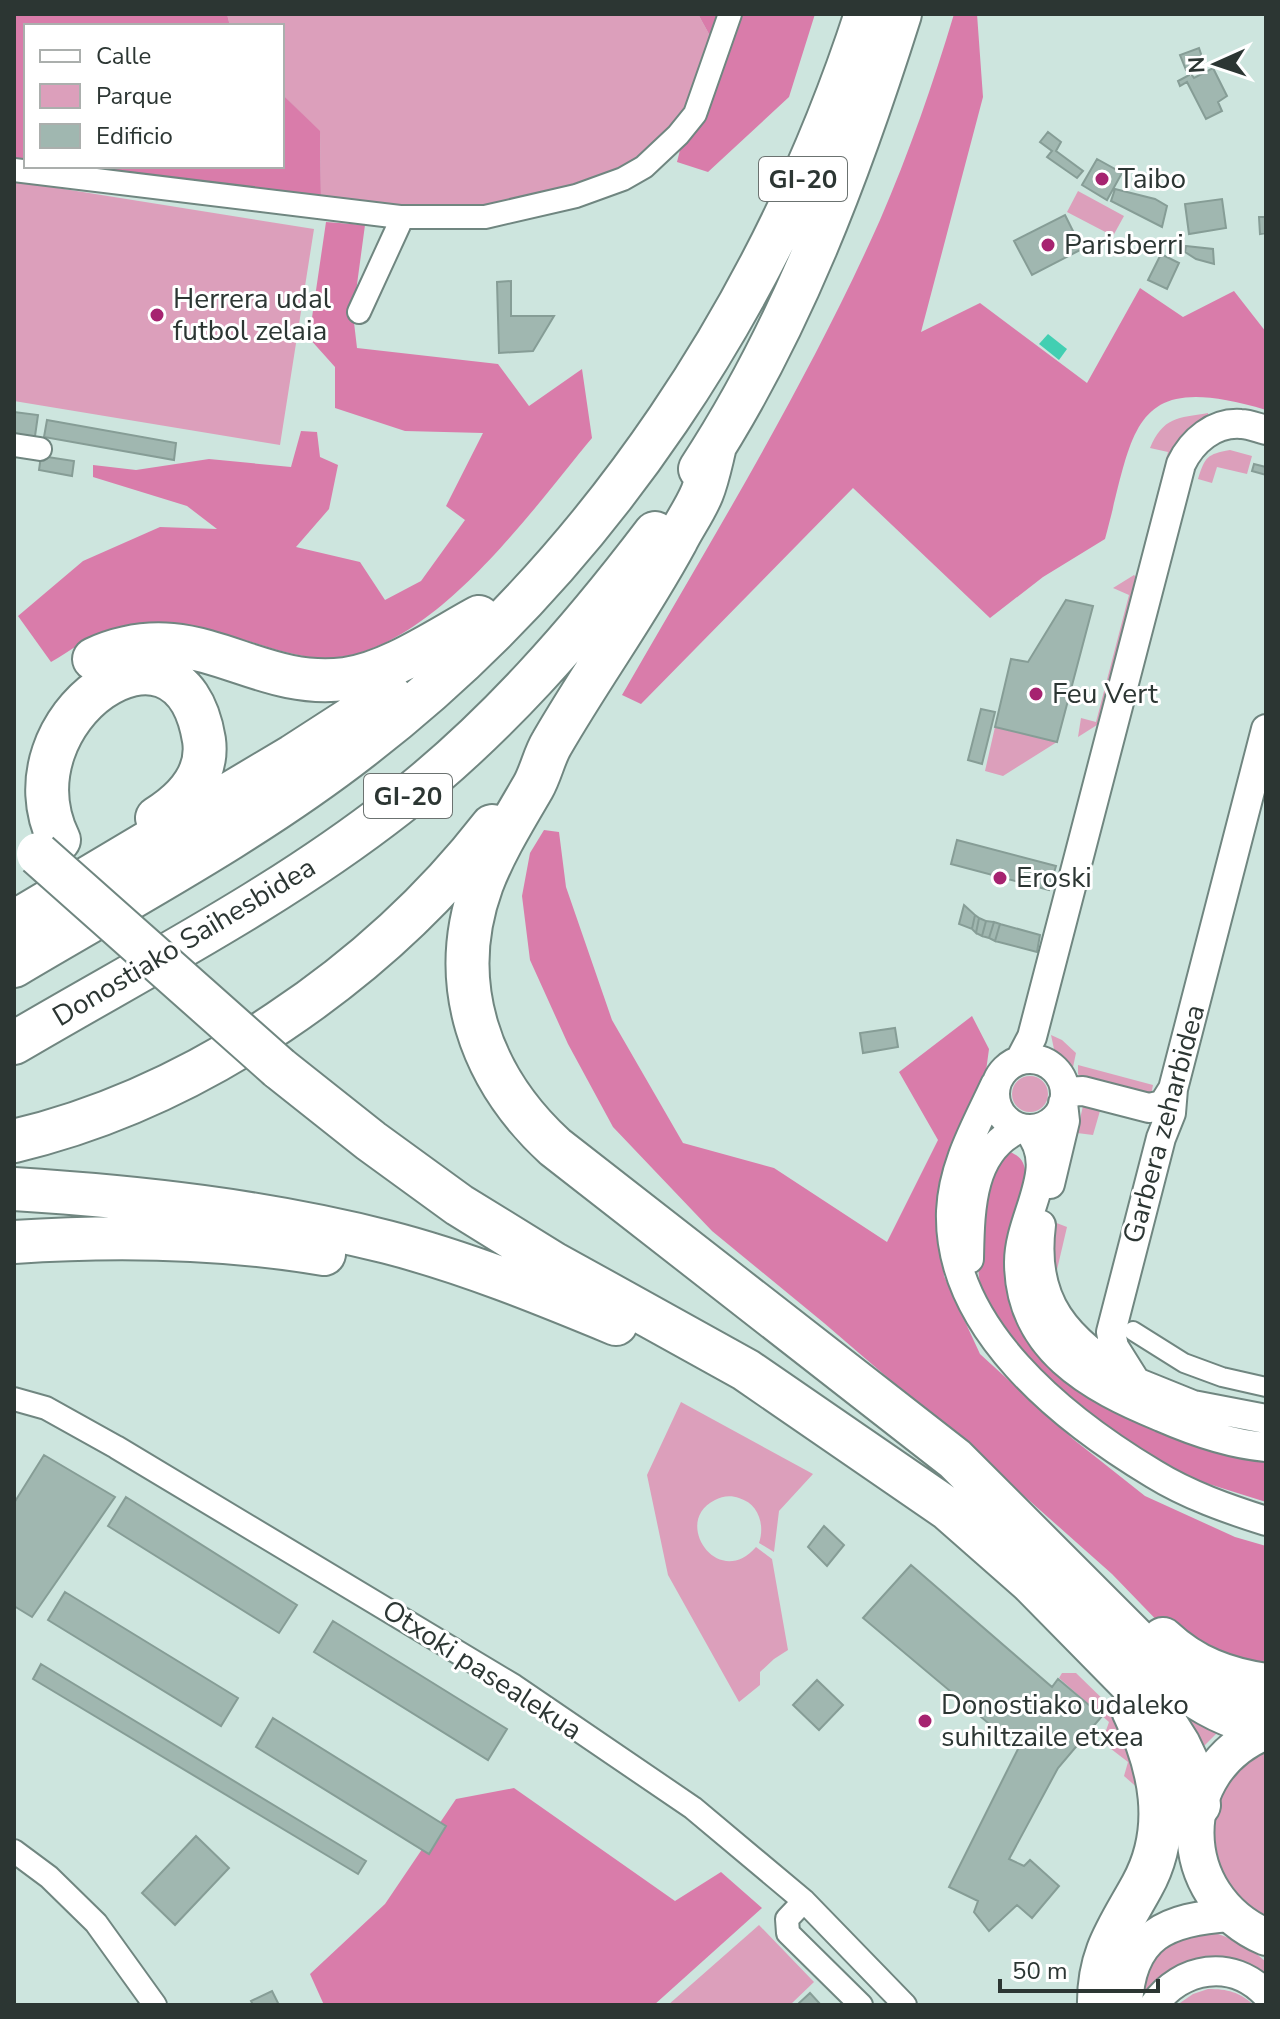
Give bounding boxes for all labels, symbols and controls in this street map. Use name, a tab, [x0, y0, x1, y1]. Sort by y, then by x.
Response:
legend	[24, 24, 284, 168]
north arrow	[1176, 24, 1256, 104]
text: Calle	[96, 40, 151, 72]
text: N	[1182, 56, 1212, 74]
text: Parque	[96, 80, 172, 112]
text: Edificio	[96, 120, 173, 152]
road number: GI-20	[759, 157, 847, 201]
place label: Taibo	[1118, 160, 1186, 198]
marker: Taibo	[1093, 170, 1111, 188]
place label: Parisberri	[1064, 226, 1184, 264]
marker: Parisberri	[1039, 236, 1057, 254]
place label: Herrera udal futbol zelaia	[173, 280, 332, 350]
marker: Herrera udal futbol zelaia	[148, 306, 166, 324]
place label: Feu Vert	[1052, 675, 1158, 713]
marker: Feu Vert	[1027, 685, 1045, 703]
road number: GI-20	[364, 774, 452, 818]
street label: Donostiako Saihesbidea	[45, 848, 323, 1036]
place label: Eroski	[1016, 859, 1092, 897]
marker: Eroski	[991, 869, 1009, 887]
street label: Garbera zeharbidea	[1114, 1000, 1214, 1248]
street label: Otxoki pasealekua	[375, 1591, 589, 1749]
place label: Donostiako udaleko suhiltzaile etxea	[941, 1686, 1189, 1756]
marker: Donostiako udaleko suhiltzaile etxea	[916, 1712, 934, 1730]
scale bar	[1000, 1943, 1158, 1993]
text: 50 m	[1012, 1955, 1068, 1987]

